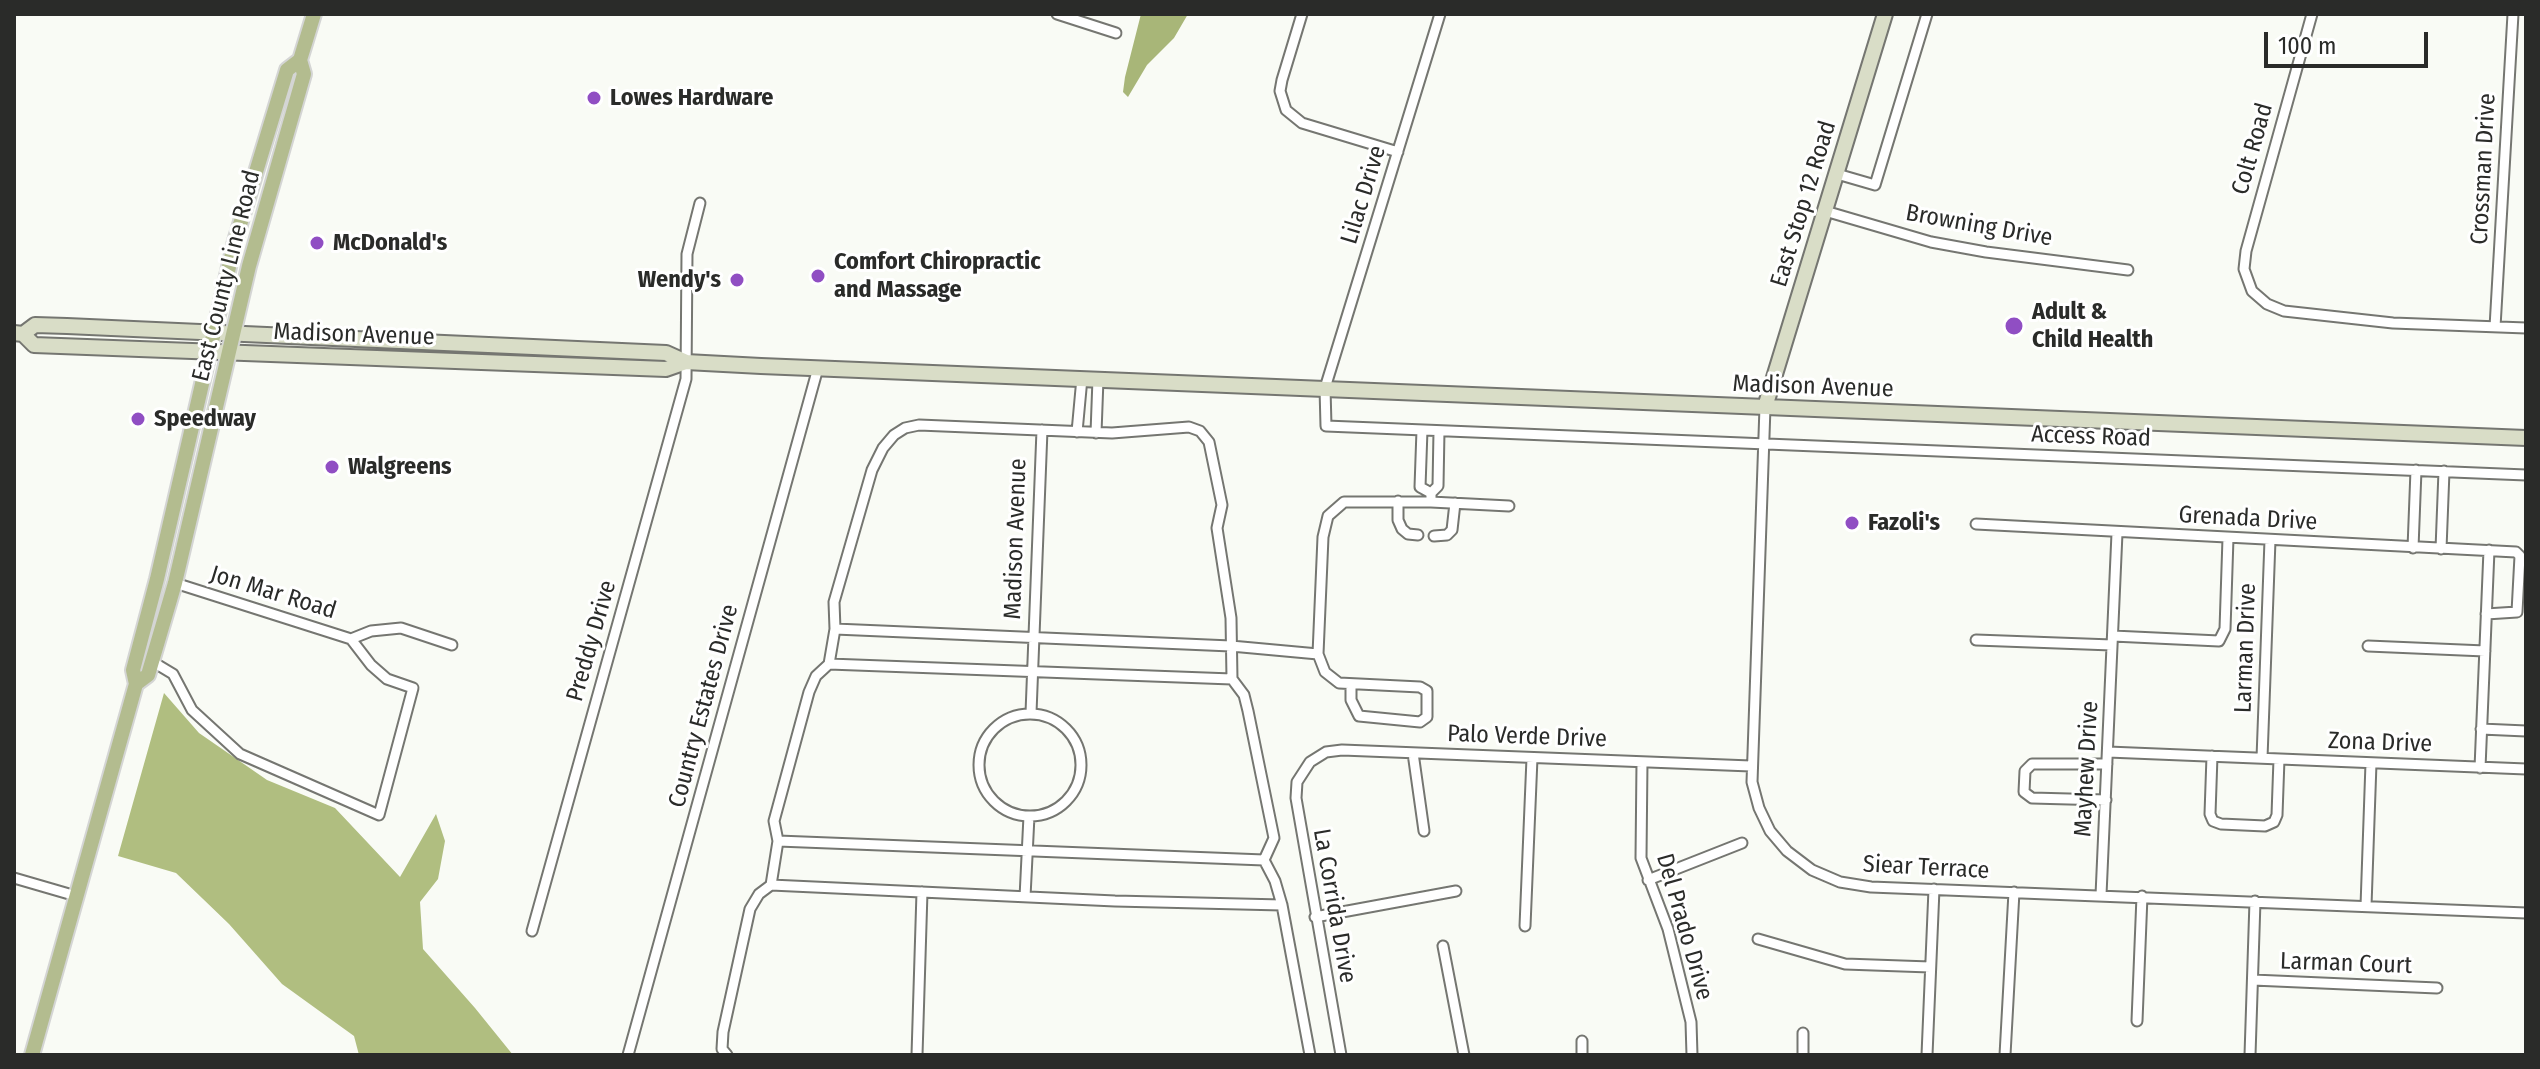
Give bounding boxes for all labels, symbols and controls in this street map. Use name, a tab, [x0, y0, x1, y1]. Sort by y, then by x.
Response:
scale bar	[2268, 16, 2432, 66]
text: 100 m	[2278, 32, 2336, 60]
place label: Lowes Hardware	[610, 84, 774, 112]
marker: Lowes Hardware	[585, 89, 603, 107]
street label: Crossman Drive	[2466, 92, 2502, 246]
street label: Colt Road	[2226, 100, 2280, 198]
street label: East Stop 12 Road	[1765, 118, 1843, 290]
street label: Lilac Drive	[1335, 142, 1393, 248]
street label: East County Line Road	[187, 167, 267, 385]
street label: Browning Drive	[1904, 199, 2054, 253]
place label: McDonald's	[333, 229, 447, 257]
marker: McDonald's	[308, 234, 326, 252]
place label: Comfort Chiropractic and Massage	[834, 248, 1041, 304]
place label: Wendy's	[638, 266, 721, 294]
marker: Comfort Chiropractic and Massage	[809, 267, 827, 285]
marker: Wendy's	[728, 271, 746, 289]
place label: Adult & Child Health	[2032, 298, 2153, 354]
marker: Adult & Child Health	[2003, 315, 2025, 337]
street label: Madison Avenue	[273, 318, 435, 352]
street label: Madison Avenue	[1732, 370, 1894, 404]
place label: Speedway	[154, 405, 256, 433]
marker: Speedway	[129, 410, 147, 428]
street label: Access Road	[2031, 421, 2151, 453]
place label: Walgreens	[348, 453, 452, 481]
marker: Walgreens	[323, 458, 341, 476]
street label: Madison Avenue	[999, 458, 1033, 620]
street label: Grenada Drive	[2178, 501, 2318, 537]
place label: Fazoli's	[1868, 509, 1940, 537]
marker: Fazoli's	[1843, 514, 1861, 532]
street label: Jon Mar Road	[207, 560, 339, 626]
street label: Preddy Drive	[561, 577, 623, 705]
street label: Larman Drive	[2229, 583, 2263, 713]
street label: Country Estates Drive	[663, 601, 745, 811]
street label: Mayhew Drive	[2069, 700, 2105, 838]
street label: Palo Verde Drive	[1447, 720, 1607, 754]
street label: Zona Drive	[2327, 727, 2433, 759]
street label: La Corrida Drive	[1306, 827, 1362, 985]
street label: Del Prado Drive	[1649, 850, 1719, 1004]
street label: Siear Terrace	[1862, 850, 1990, 886]
street label: Larman Court	[2279, 947, 2413, 981]

